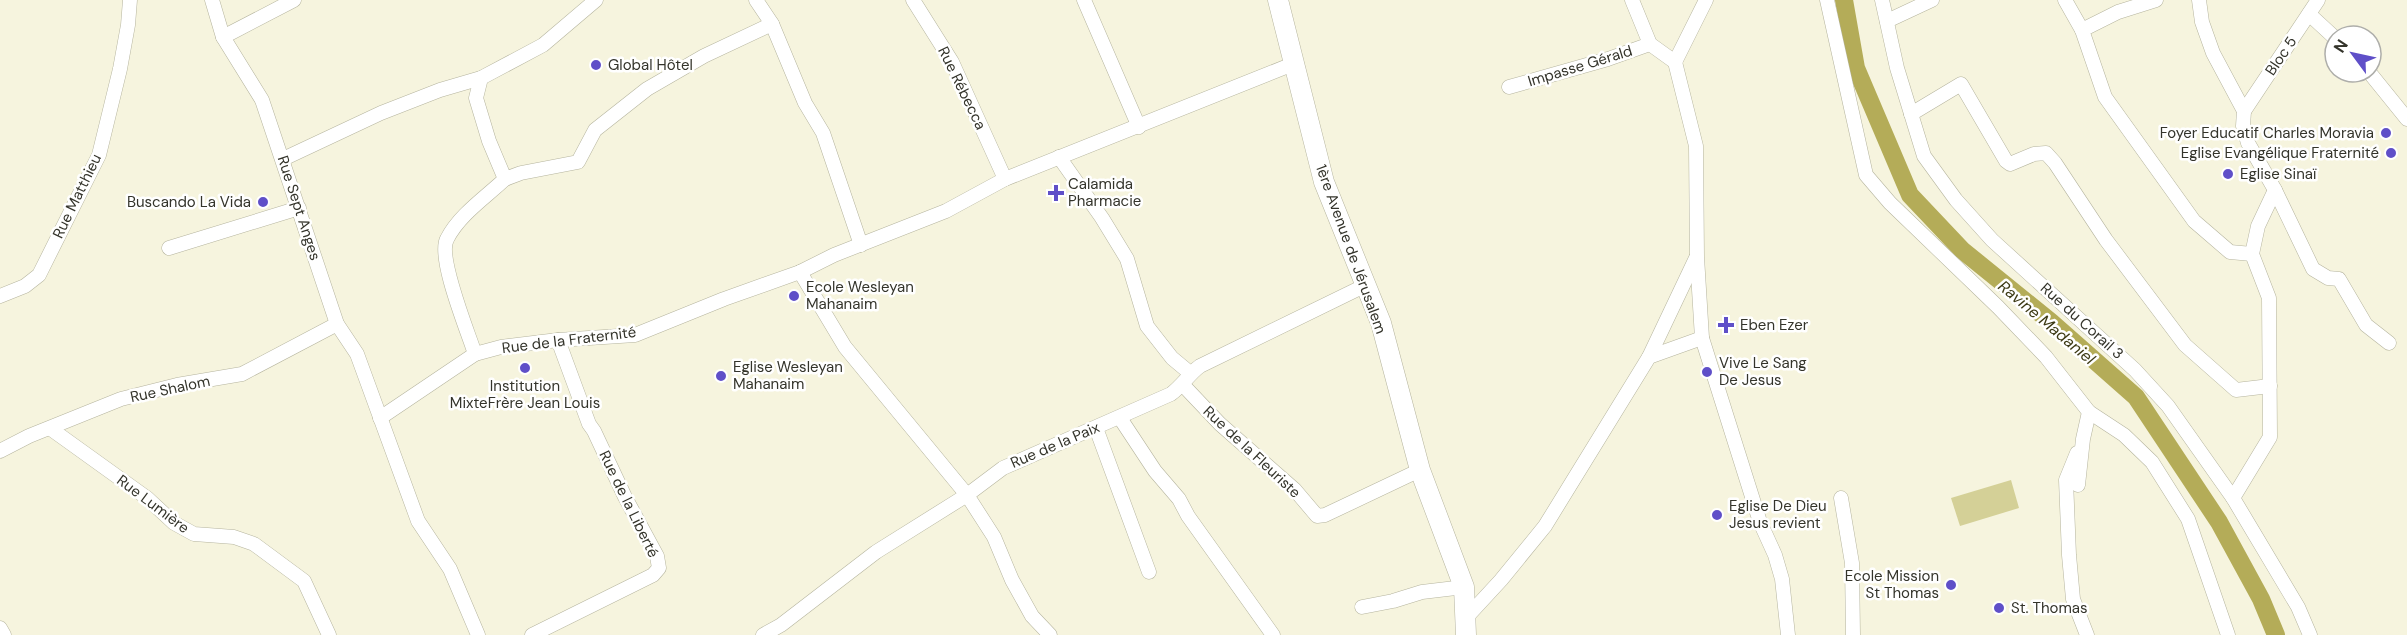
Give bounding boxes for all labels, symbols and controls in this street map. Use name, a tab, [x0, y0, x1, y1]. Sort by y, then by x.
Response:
north arrow	[2323, 24, 2383, 84]
street label: Bloc 5	[2261, 33, 2301, 79]
text: N	[2329, 35, 2353, 57]
street label: Impasse Gérald	[1525, 41, 1635, 91]
street label: Rue Rébecca	[933, 43, 991, 133]
place label: Global Hôtel	[608, 55, 693, 75]
marker: Global Hôtel	[589, 58, 603, 72]
place label: Foyer Educatif Charles Moravia	[2160, 123, 2374, 143]
marker: Foyer Educatif Charles Moravia	[2379, 126, 2393, 140]
place label: Eglise Evangélique Fraternité	[2181, 143, 2379, 163]
marker: Eglise Evangélique Fraternité	[2384, 146, 2398, 160]
street label: Rue Matthieu	[48, 150, 106, 242]
street label: Rue Sept Anges	[273, 153, 325, 263]
street label: 1ère Avenue de Jérusalem	[1311, 161, 1391, 337]
place label: Eglise Sinaï	[2240, 164, 2317, 184]
marker: Eglise Sinaï	[2221, 167, 2235, 181]
place label: Calamida Pharmacie	[1068, 174, 1141, 211]
marker: Calamida Pharmacie	[1049, 186, 1063, 200]
place label: Buscando La Vida	[127, 192, 251, 212]
marker: Buscando La Vida	[256, 195, 270, 209]
water label: Ravine Madaniel	[1994, 276, 2100, 369]
place label: Ecole Wesleyan Mahanaim	[806, 277, 914, 314]
street label: Rue du Corail 3	[2036, 278, 2128, 364]
marker: Ecole Wesleyan Mahanaim	[787, 289, 801, 303]
place label: Eben Ezer	[1740, 315, 1809, 335]
marker: Eben Ezer	[1717, 316, 1735, 334]
street label: Rue de la Fraternité	[501, 322, 637, 358]
place label: Vive Le Sang De Jesus	[1719, 353, 1807, 390]
place label: Eglise Wesleyan Mahanaim	[733, 357, 843, 394]
marker: Institution MixteFrère Jean Louis	[518, 361, 532, 375]
marker: Vive Le Sang De Jesus	[1700, 365, 1714, 379]
marker: Eglise Wesleyan Mahanaim	[714, 369, 728, 383]
street label: Rue Shalom	[128, 371, 212, 407]
place label: Institution MixteFrère Jean Louis	[450, 376, 600, 413]
street label: Rue de la Fleuriste	[1199, 402, 1305, 502]
street label: Rue de la Paix	[1007, 417, 1103, 473]
street label: Rue de la Liberté	[594, 447, 664, 561]
street label: Rue Lumière	[113, 470, 193, 538]
place label: Eglise De Dieu Jesus revient	[1729, 496, 1827, 533]
marker: Eglise De Dieu Jesus revient	[1710, 508, 1724, 522]
place label: Ecole Mission St Thomas	[1845, 566, 1939, 603]
marker: Ecole Mission St Thomas	[1944, 578, 1958, 592]
place label: St. Thomas	[2011, 598, 2088, 618]
marker: St. Thomas	[1992, 601, 2006, 615]

